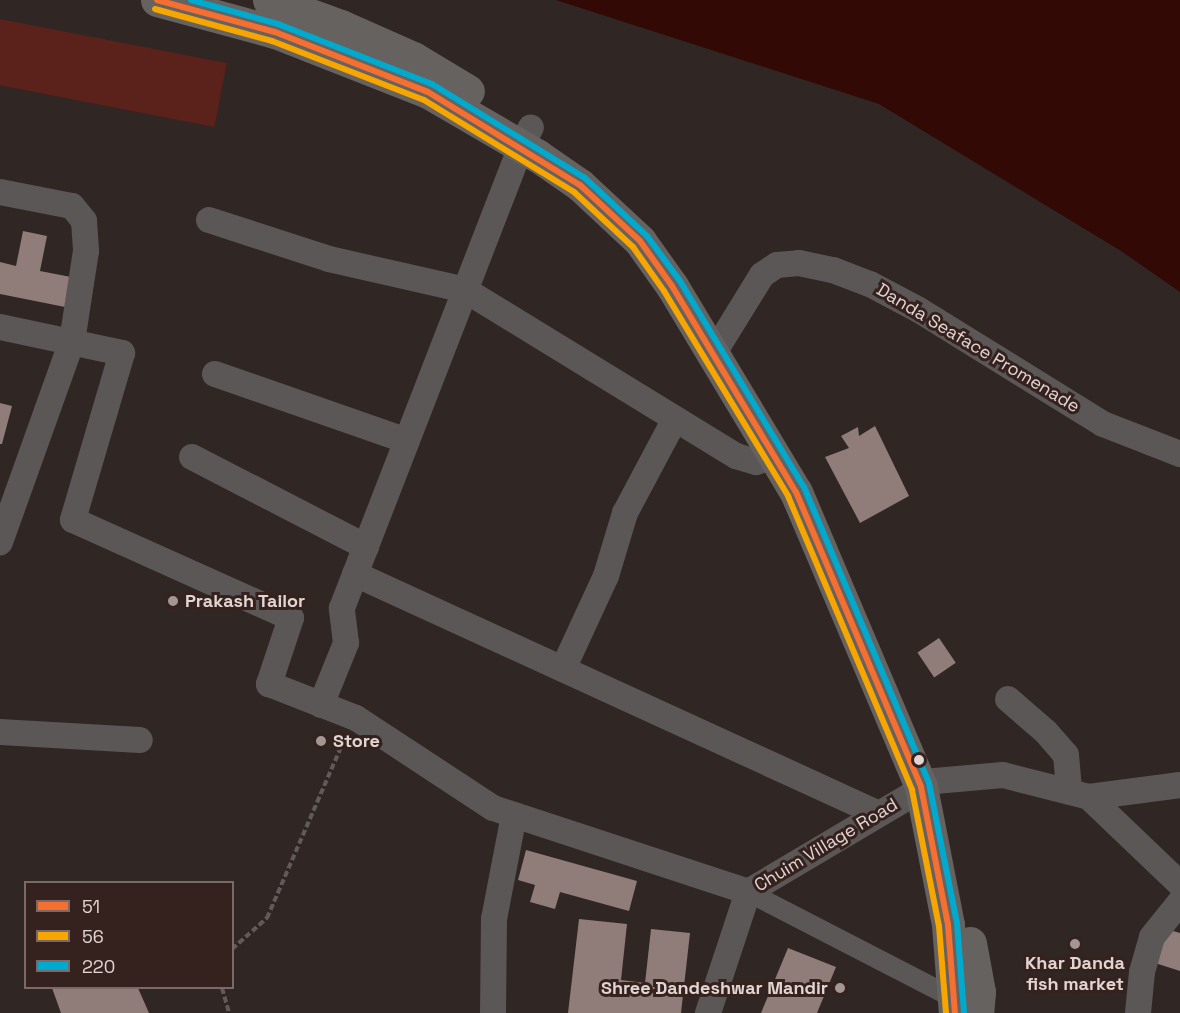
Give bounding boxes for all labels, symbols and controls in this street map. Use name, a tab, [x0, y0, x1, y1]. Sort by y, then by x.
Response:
street label: Danda Seaface Promenade	[872, 279, 1084, 417]
place label: Prakash Tailor	[185, 590, 306, 612]
marker: Prakash Tailor	[166, 594, 180, 608]
place label: Store	[333, 730, 380, 752]
marker: Store	[314, 734, 328, 748]
unlabelled marker	[913, 754, 925, 766]
street label: Chuim Village Road	[750, 794, 902, 896]
legend	[24, 881, 234, 989]
text: 51	[82, 895, 100, 918]
text: 56	[82, 925, 104, 948]
marker: Khar Danda fish market	[1068, 937, 1082, 951]
place label: Khar Danda fish market	[1025, 953, 1125, 996]
text: 220	[82, 955, 115, 978]
place label: Shree Dandeshwar Mandir	[601, 977, 828, 999]
marker: Shree Dandeshwar Mandir	[833, 981, 847, 995]

